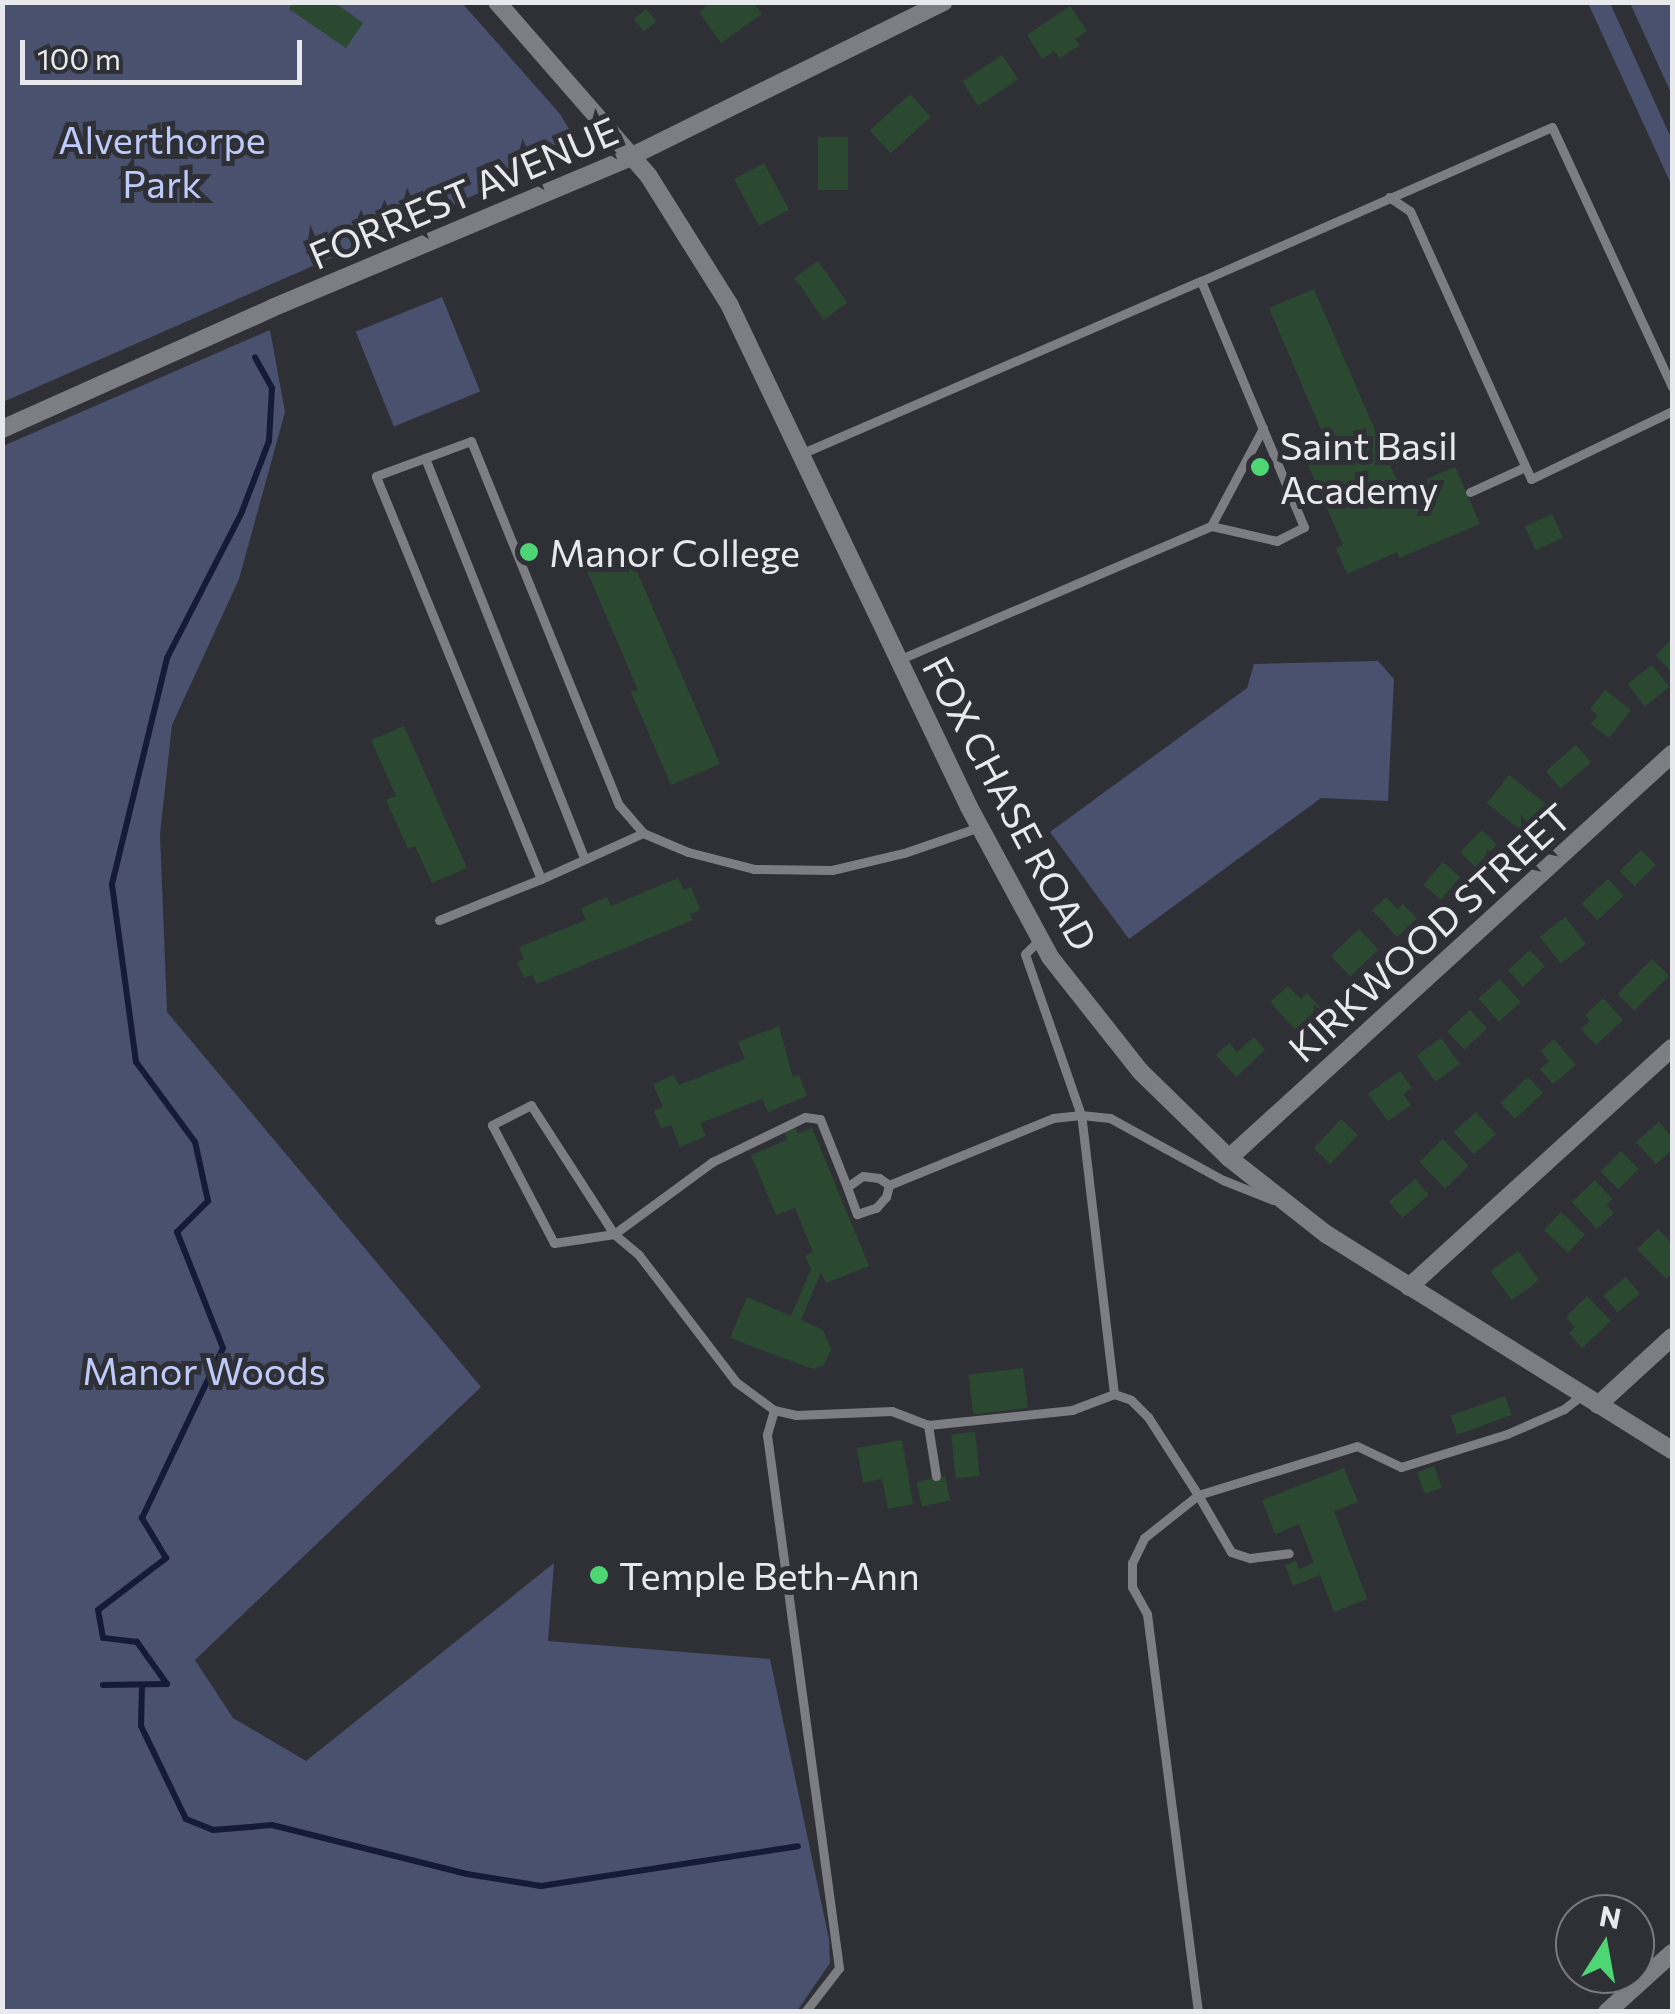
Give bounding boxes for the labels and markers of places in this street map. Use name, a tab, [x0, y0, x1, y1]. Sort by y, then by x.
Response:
place label: Saint Basil Academy	[1280, 422, 1458, 512]
marker: Saint Basil Academy	[1249, 456, 1271, 478]
place label: Manor College	[549, 529, 800, 575]
marker: Manor College	[518, 541, 540, 563]
place label: Temple Beth-Ann	[619, 1552, 920, 1598]
marker: Temple Beth-Ann	[588, 1564, 610, 1586]

